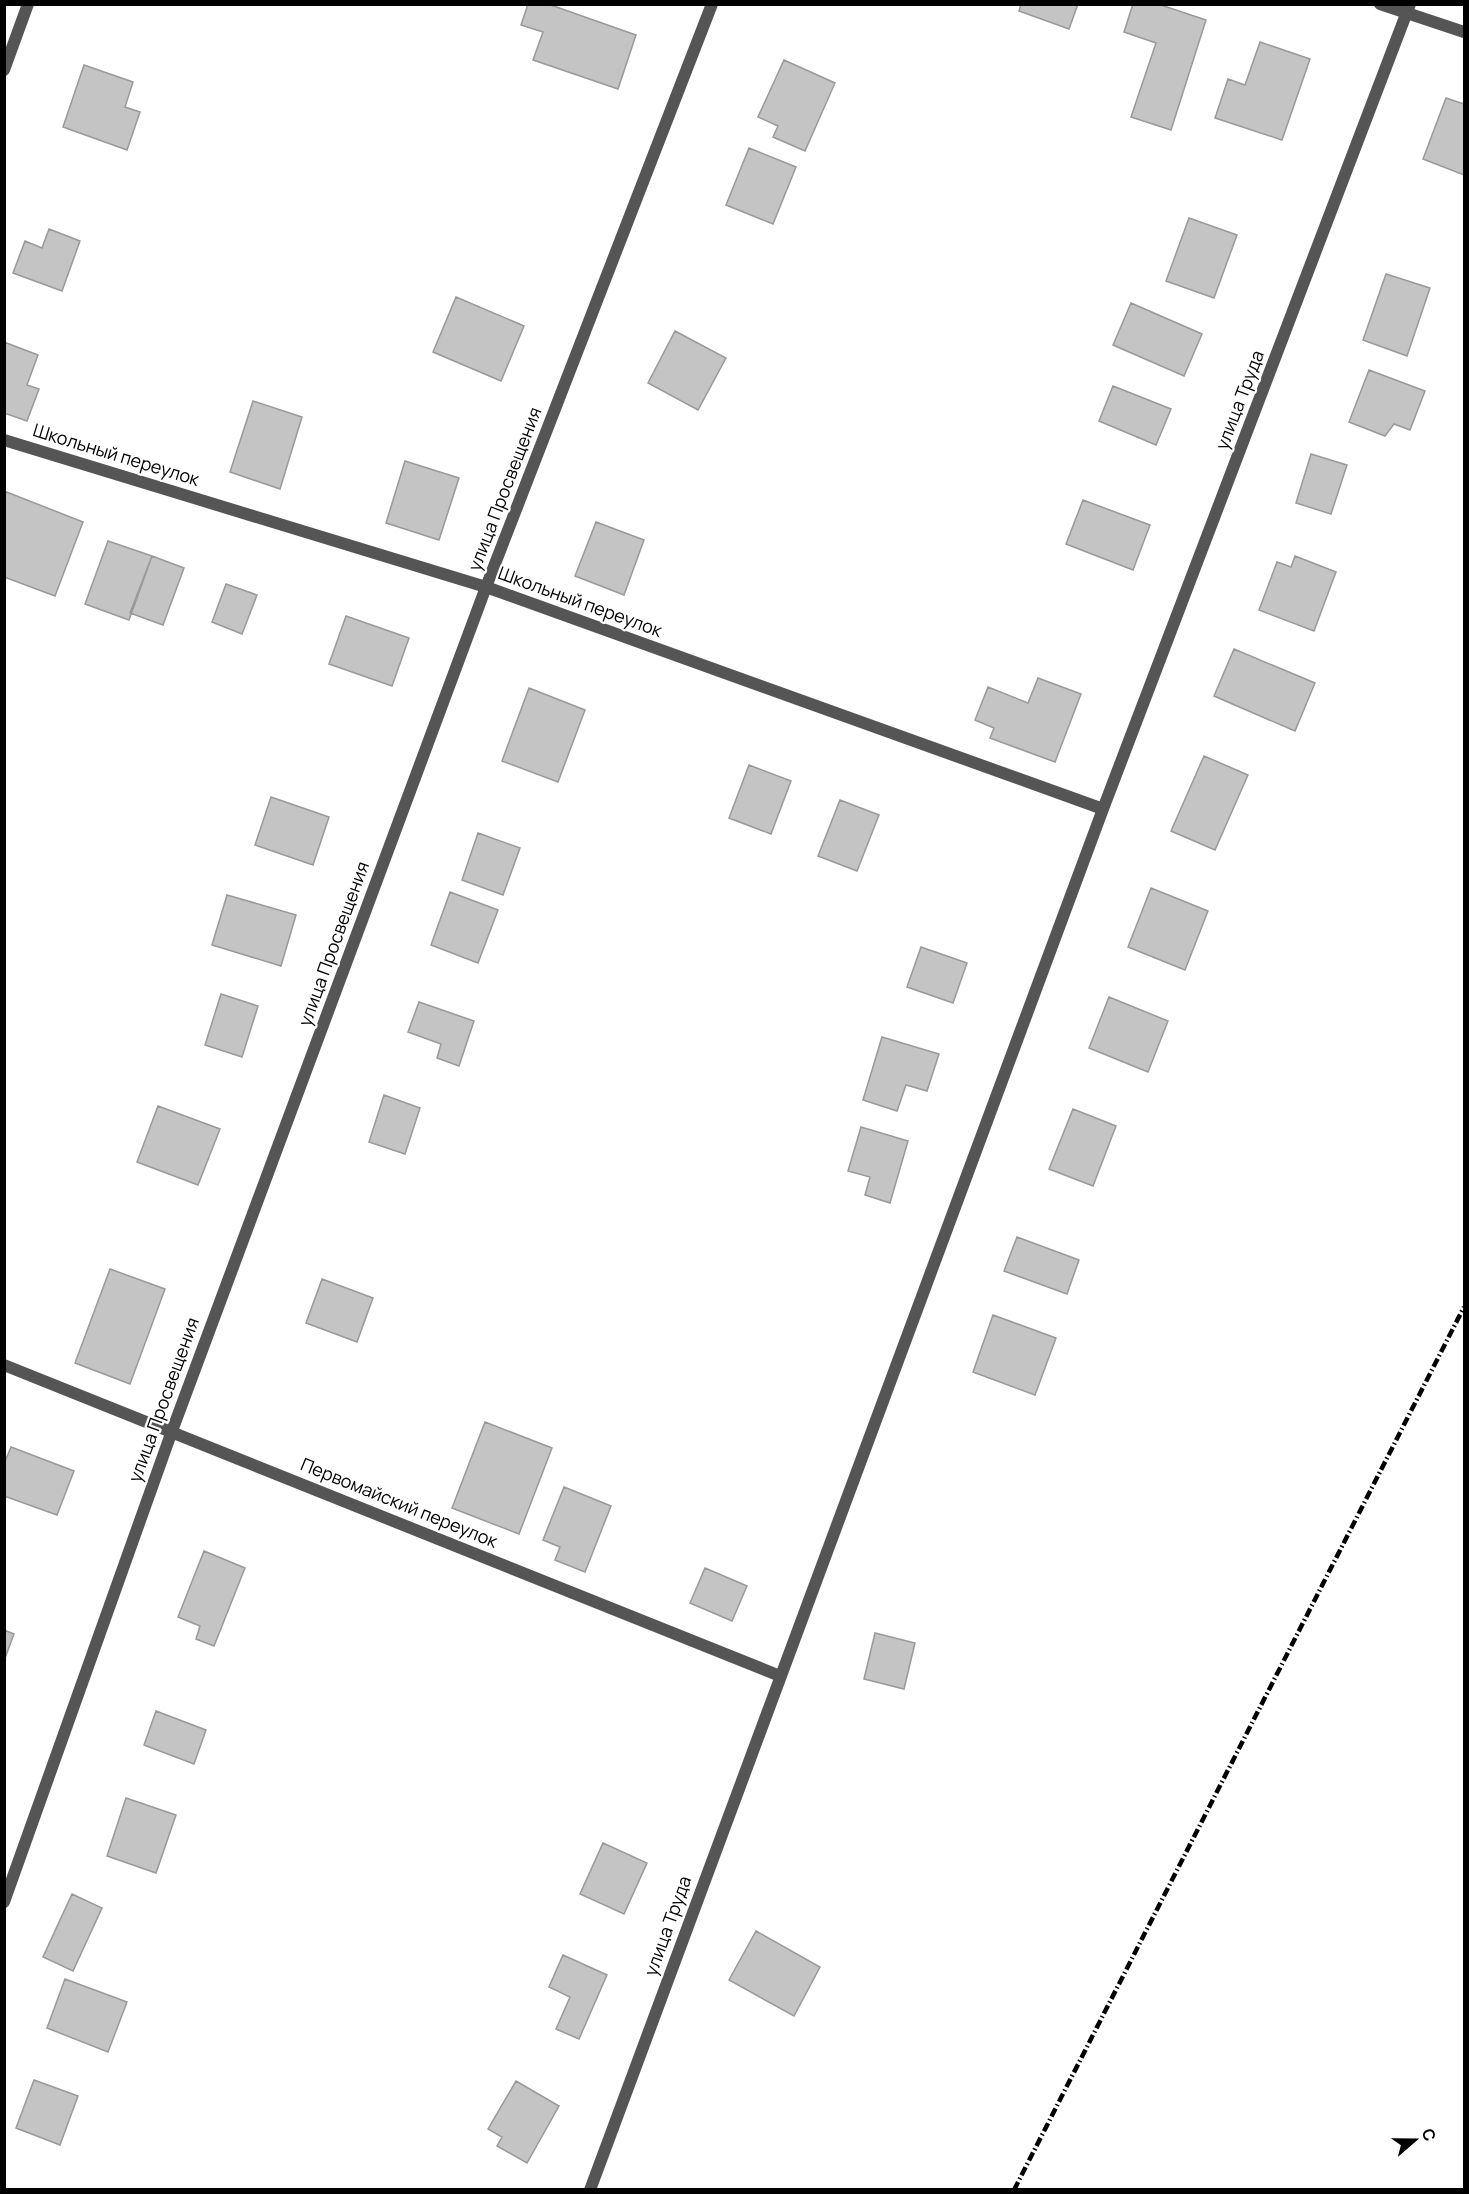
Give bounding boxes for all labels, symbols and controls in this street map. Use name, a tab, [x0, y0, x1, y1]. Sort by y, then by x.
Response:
street label: улица Труда	[1209, 347, 1269, 453]
street label: улица Просвещения	[462, 403, 546, 574]
street label: Школьный переулок	[30, 417, 203, 491]
street label: Школьный переулок	[495, 560, 667, 642]
street label: улица Просвещения	[292, 858, 374, 1029]
street label: улица Просвещения	[122, 1314, 204, 1485]
street label: Первомайский переулок	[297, 1452, 502, 1553]
street label: улица Труда	[638, 1872, 696, 1979]
north arrow	[1385, 2110, 1445, 2170]
text: С	[1417, 2126, 1442, 2144]

